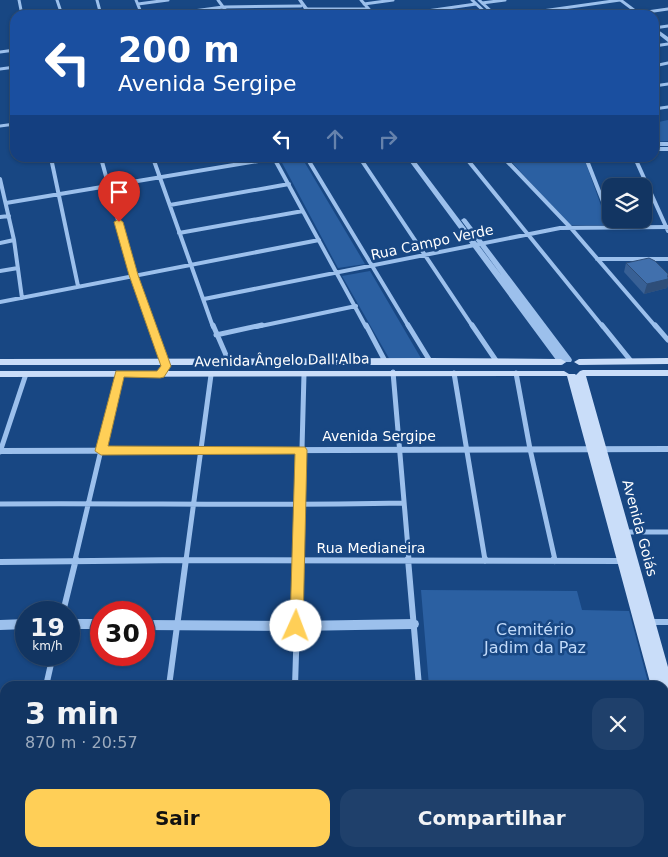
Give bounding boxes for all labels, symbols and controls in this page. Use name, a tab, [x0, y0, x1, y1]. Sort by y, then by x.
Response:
icon: left	[35, 30, 100, 95]
text: 200 m	[118, 30, 240, 70]
text: Avenida Sergipe	[118, 71, 297, 96]
icon: left	[268, 125, 296, 153]
icon: ahead	[321, 125, 349, 153]
icon: right	[374, 125, 402, 153]
pin	[98, 171, 140, 222]
icon: arrive	[105, 178, 133, 206]
map controls	[602, 178, 652, 228]
button: layers	[602, 178, 652, 228]
street label: Rua Campo Verde	[369, 221, 495, 263]
street label: Avenida Ângelo Dall'Alba	[194, 349, 370, 370]
street label: Avenida Sergipe	[322, 428, 436, 444]
street label: Avenida Goiás	[619, 478, 661, 578]
street label: Rua Medianeira	[317, 540, 425, 556]
position arrow	[269, 599, 321, 651]
speed limit sign: 30	[90, 601, 155, 666]
text: 19	[30, 613, 65, 642]
park label: Cemitério Jadim da Paz	[483, 620, 586, 657]
text: km/h	[32, 639, 63, 653]
text: 3 min	[25, 696, 119, 731]
button: close	[592, 698, 644, 750]
text: 870 m · 20:57	[25, 733, 138, 752]
button: Sair	[25, 789, 330, 847]
button: Compartilhar	[340, 789, 644, 847]

